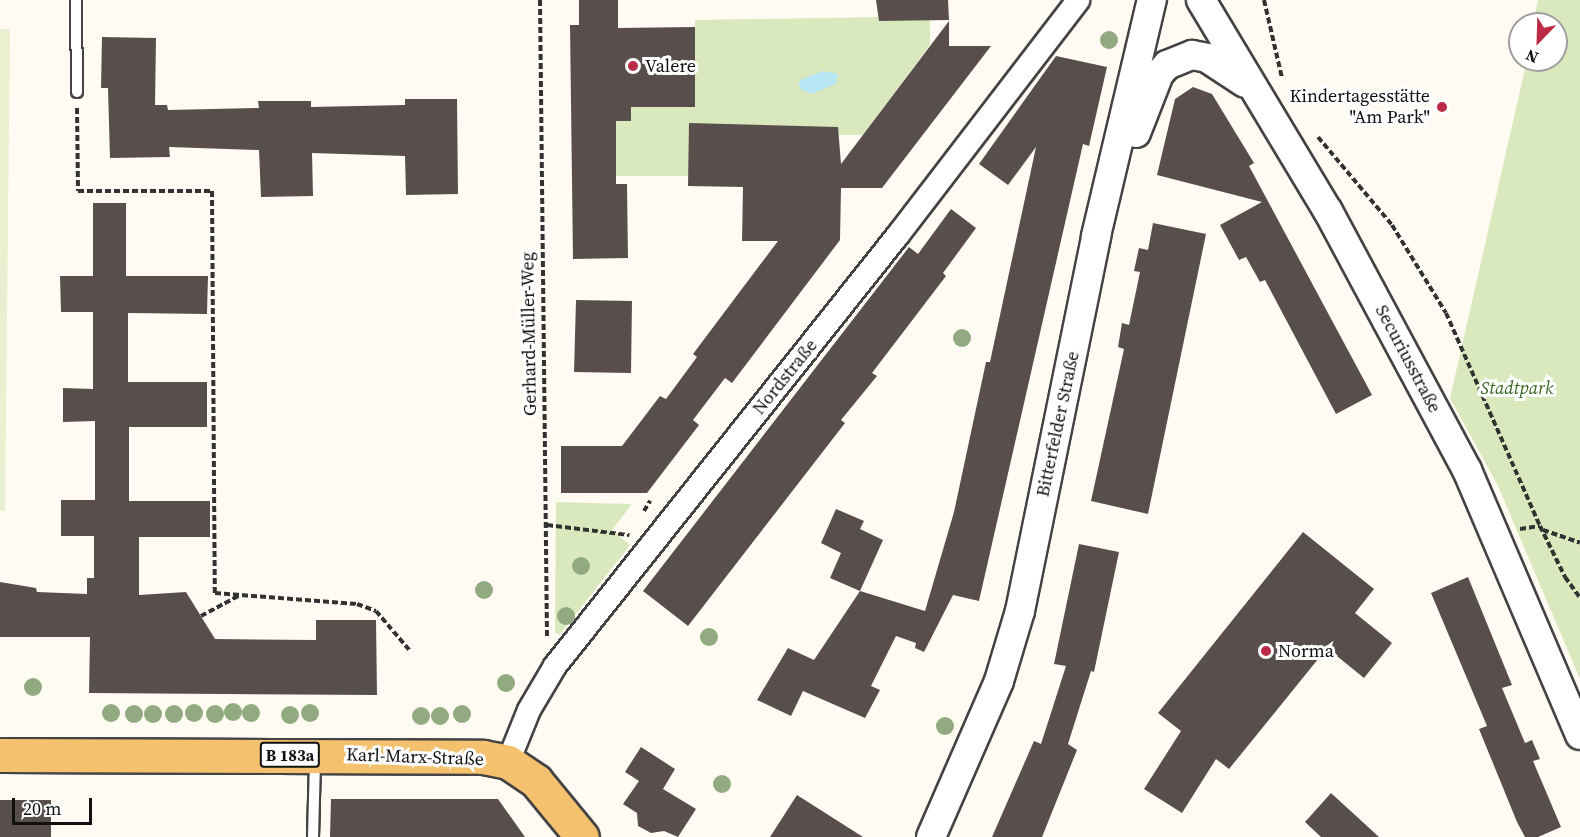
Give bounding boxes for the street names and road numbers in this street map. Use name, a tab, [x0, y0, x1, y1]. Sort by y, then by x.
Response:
street label: Gerhard-Müller-Weg	[517, 252, 541, 416]
street label: Securiusstraße	[1371, 301, 1445, 417]
street label: Nordstraße	[748, 335, 822, 419]
street label: Bitterfelder Straße	[1032, 349, 1084, 499]
road number: B 183a	[258, 742, 322, 768]
street label: Karl-Marx-Straße	[346, 744, 484, 770]

